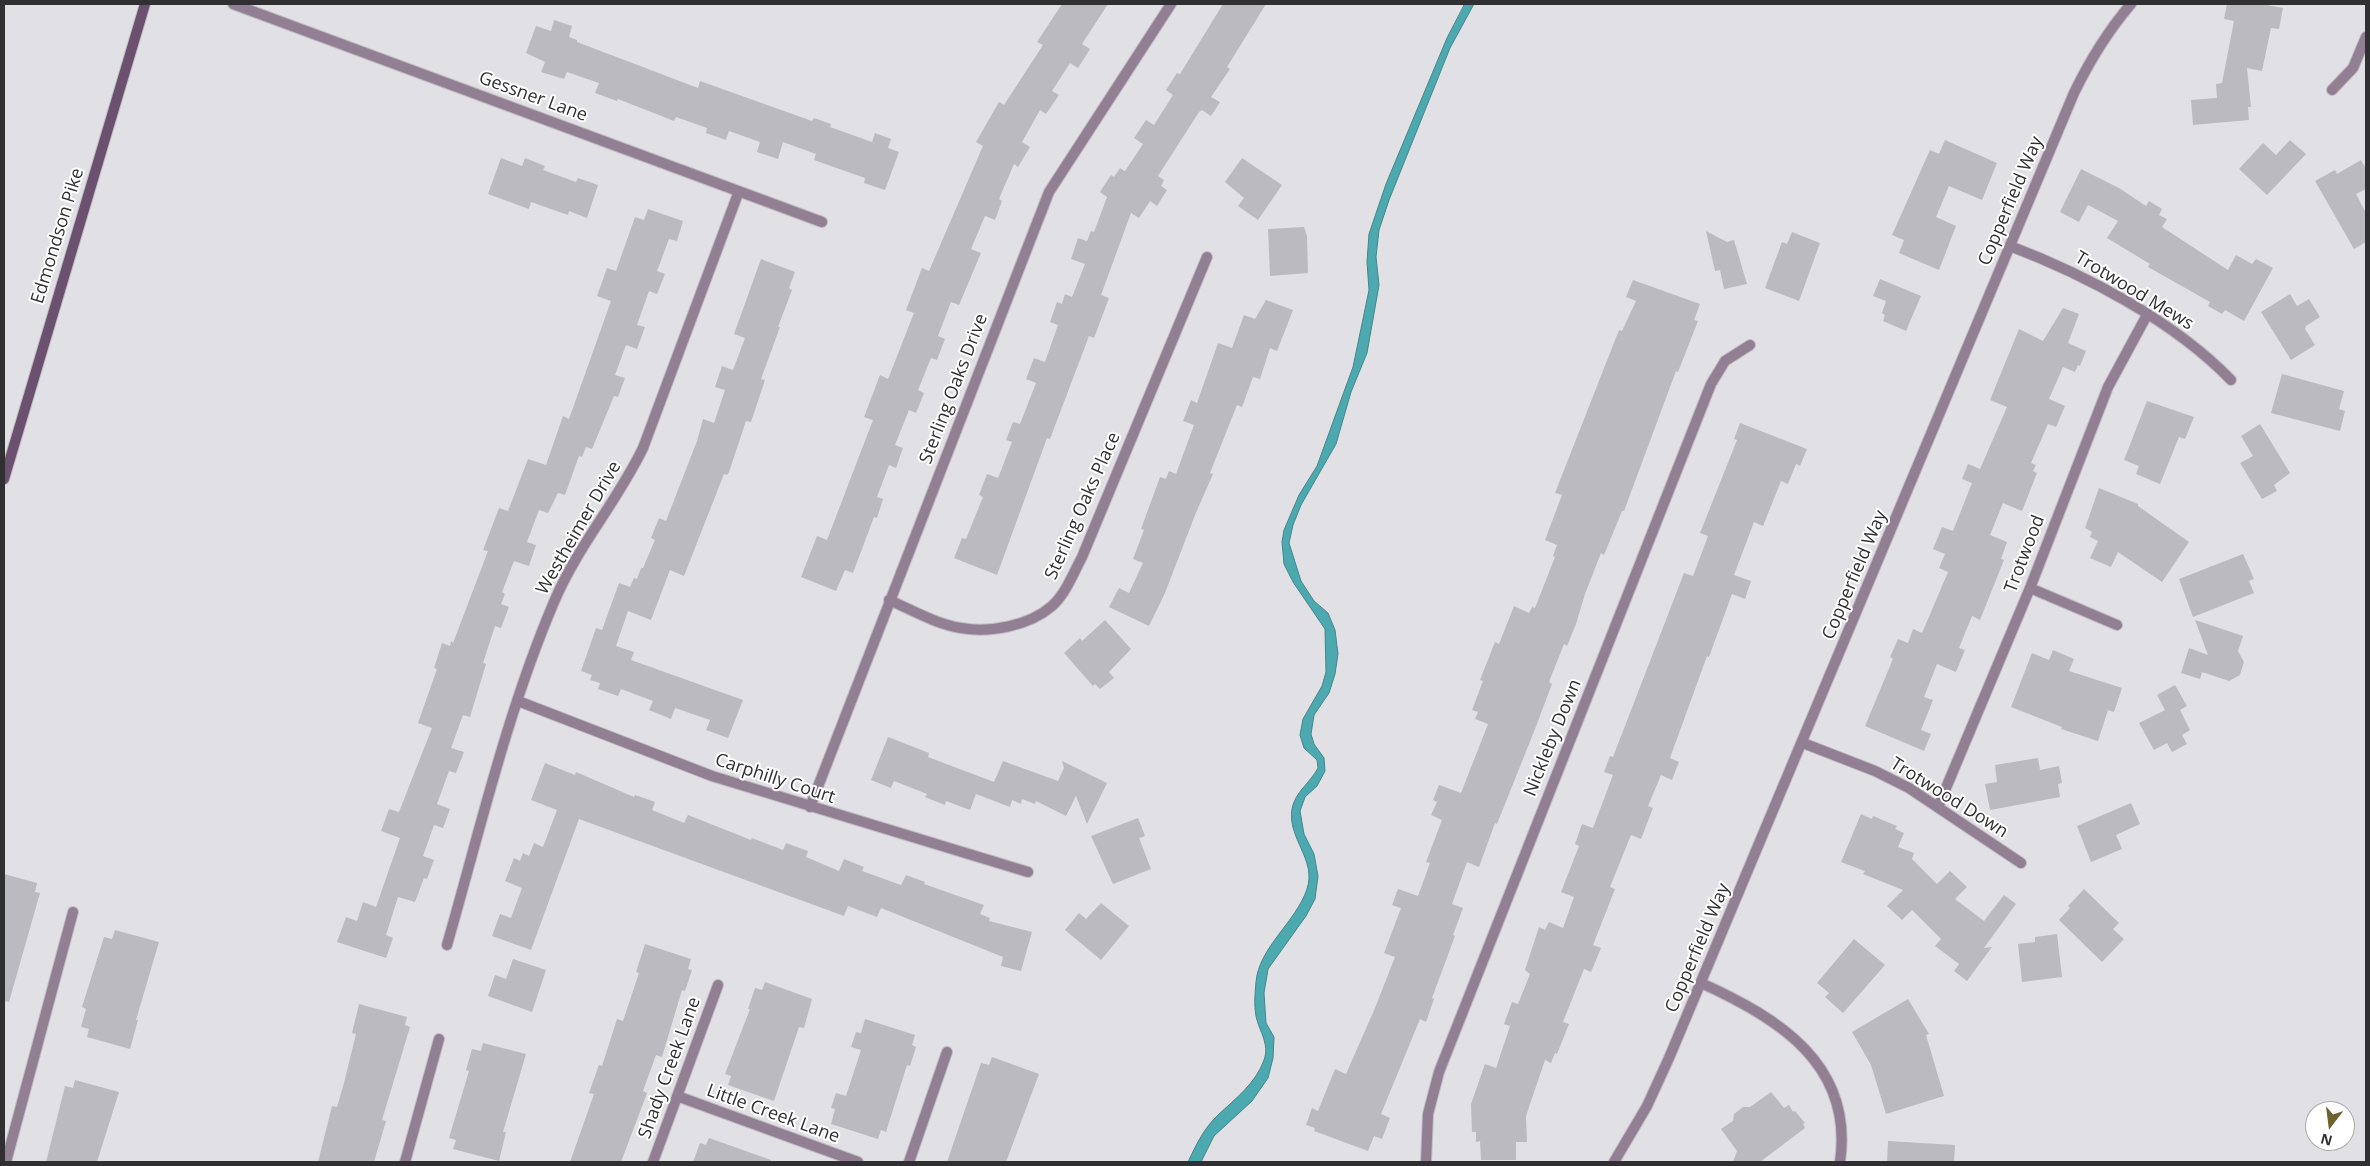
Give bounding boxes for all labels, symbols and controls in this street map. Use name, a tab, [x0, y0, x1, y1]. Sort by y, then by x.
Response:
street label: Gessner Lane	[476, 67, 590, 127]
street label: Copperfield Way	[1974, 133, 2048, 269]
street label: Edmondson Pike	[27, 166, 89, 306]
street label: Trotwood Mews	[2071, 247, 2197, 335]
street label: Sterling Oaks Drive	[915, 311, 993, 467]
street label: Sterling Oaks Place	[1041, 429, 1125, 583]
street label: Westheimer Drive	[532, 458, 626, 598]
street label: Copperfield Way	[1818, 507, 1892, 643]
street label: Trotwood	[2000, 512, 2050, 596]
street label: Nickleby Down	[1520, 676, 1586, 800]
street label: Carphilly Court	[712, 749, 838, 809]
street label: Trotwood Down	[1886, 753, 2012, 843]
street label: Copperfield Way	[1661, 880, 1735, 1016]
street label: Shady Creek Lane	[634, 994, 706, 1142]
street label: Little Creek Lane	[704, 1080, 842, 1148]
north arrow	[2305, 1101, 2355, 1151]
text: N	[2318, 1129, 2334, 1151]

